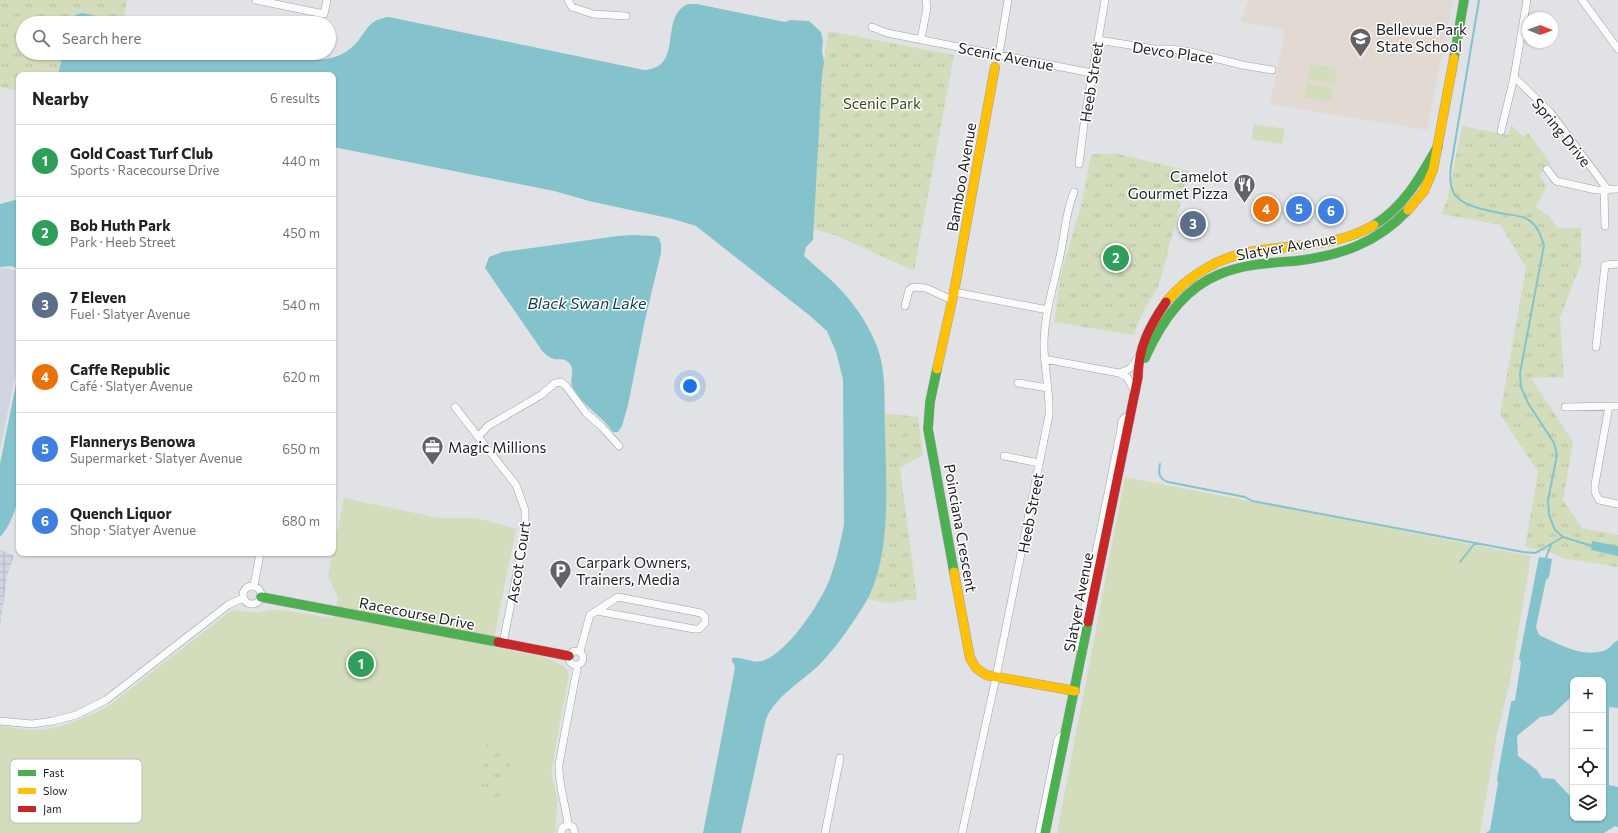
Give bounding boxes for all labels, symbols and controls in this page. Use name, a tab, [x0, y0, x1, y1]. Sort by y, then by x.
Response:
north arrow	[1522, 12, 1558, 48]
search box	[16, 16, 336, 60]
place label: Bellevue Park State School	[1376, 20, 1467, 55]
school or university icon: Bellevue Park State School	[1348, 25, 1374, 58]
icon: search	[30, 27, 52, 49]
text: Search here	[62, 29, 141, 47]
street label: Devco Place	[1131, 37, 1215, 67]
street label: Scenic Avenue	[957, 38, 1055, 74]
street label: Heeb Street	[1076, 40, 1106, 124]
text: Nearby	[32, 88, 89, 109]
text: 6 results	[270, 90, 320, 106]
park label: Scenic Park	[843, 94, 921, 112]
street label: Spring Drive	[1529, 94, 1595, 170]
street label: Bamboo Avenue	[943, 121, 979, 233]
text: Gold Coast Turf Club	[70, 144, 213, 162]
text: 1	[42, 153, 48, 169]
text: 440 m	[282, 153, 320, 169]
text: Sports · Racecourse Drive	[70, 162, 219, 178]
place label: Camelot Gourmet Pizza	[1128, 167, 1228, 202]
restaurant icon: Camelot Gourmet Pizza	[1231, 172, 1257, 205]
pin: 4	[1253, 194, 1279, 224]
pin: 5	[1286, 194, 1312, 224]
pin: 6	[1318, 196, 1344, 226]
pin: 3	[1180, 209, 1206, 239]
text: Bob Huth Park	[70, 216, 171, 234]
text: 2	[41, 225, 49, 241]
text: 450 m	[282, 225, 320, 241]
street label: Slatyer Avenue	[1235, 228, 1337, 264]
text: Park · Heeb Street	[70, 234, 176, 250]
pin: 2	[1103, 243, 1129, 273]
text: 7 Eleven	[70, 288, 126, 306]
water label: Black Swan Lake	[528, 293, 647, 312]
text: 3	[41, 297, 49, 313]
text: 540 m	[282, 297, 320, 313]
text: Fuel · Slatyer Avenue	[70, 306, 190, 322]
text: Caffe Republic	[70, 360, 170, 378]
text: 4	[41, 369, 49, 385]
text: 620 m	[283, 369, 320, 385]
your location	[680, 376, 700, 396]
text: Café · Slatyer Avenue	[70, 378, 193, 394]
text: Flannerys Benowa	[70, 432, 195, 450]
office icon: Magic Millions	[420, 434, 446, 467]
place label: Magic Millions	[448, 438, 547, 456]
text: 5	[41, 441, 49, 457]
text: 650 m	[282, 441, 320, 457]
text: Supermarket · Slatyer Avenue	[70, 450, 242, 466]
street label: Poinciana Crescent	[941, 463, 981, 593]
street label: Heeb Street	[1013, 471, 1047, 555]
text: Quench Liquor	[70, 504, 172, 522]
text: 6	[41, 513, 49, 529]
text: 680 m	[282, 513, 320, 529]
street label: Ascot Court	[503, 520, 533, 604]
text: Shop · Slatyer Avenue	[70, 522, 196, 538]
street label: Slatyer Avenue	[1060, 551, 1096, 653]
place label: Carpark Owners, Trainers, Media	[576, 553, 691, 588]
parking icon: Carpark Owners, Trainers, Media	[547, 558, 573, 591]
street label: Racecourse Drive	[358, 593, 476, 633]
pin: 1	[348, 649, 374, 679]
map controls	[1570, 677, 1606, 821]
button: +	[1570, 677, 1606, 713]
button: −	[1570, 713, 1606, 749]
button: locate	[1570, 749, 1606, 785]
legend	[10, 759, 142, 823]
text: Fast	[43, 766, 65, 779]
text: Slow	[43, 784, 68, 797]
button: layers	[1570, 785, 1606, 821]
text: Jam	[43, 802, 62, 816]

